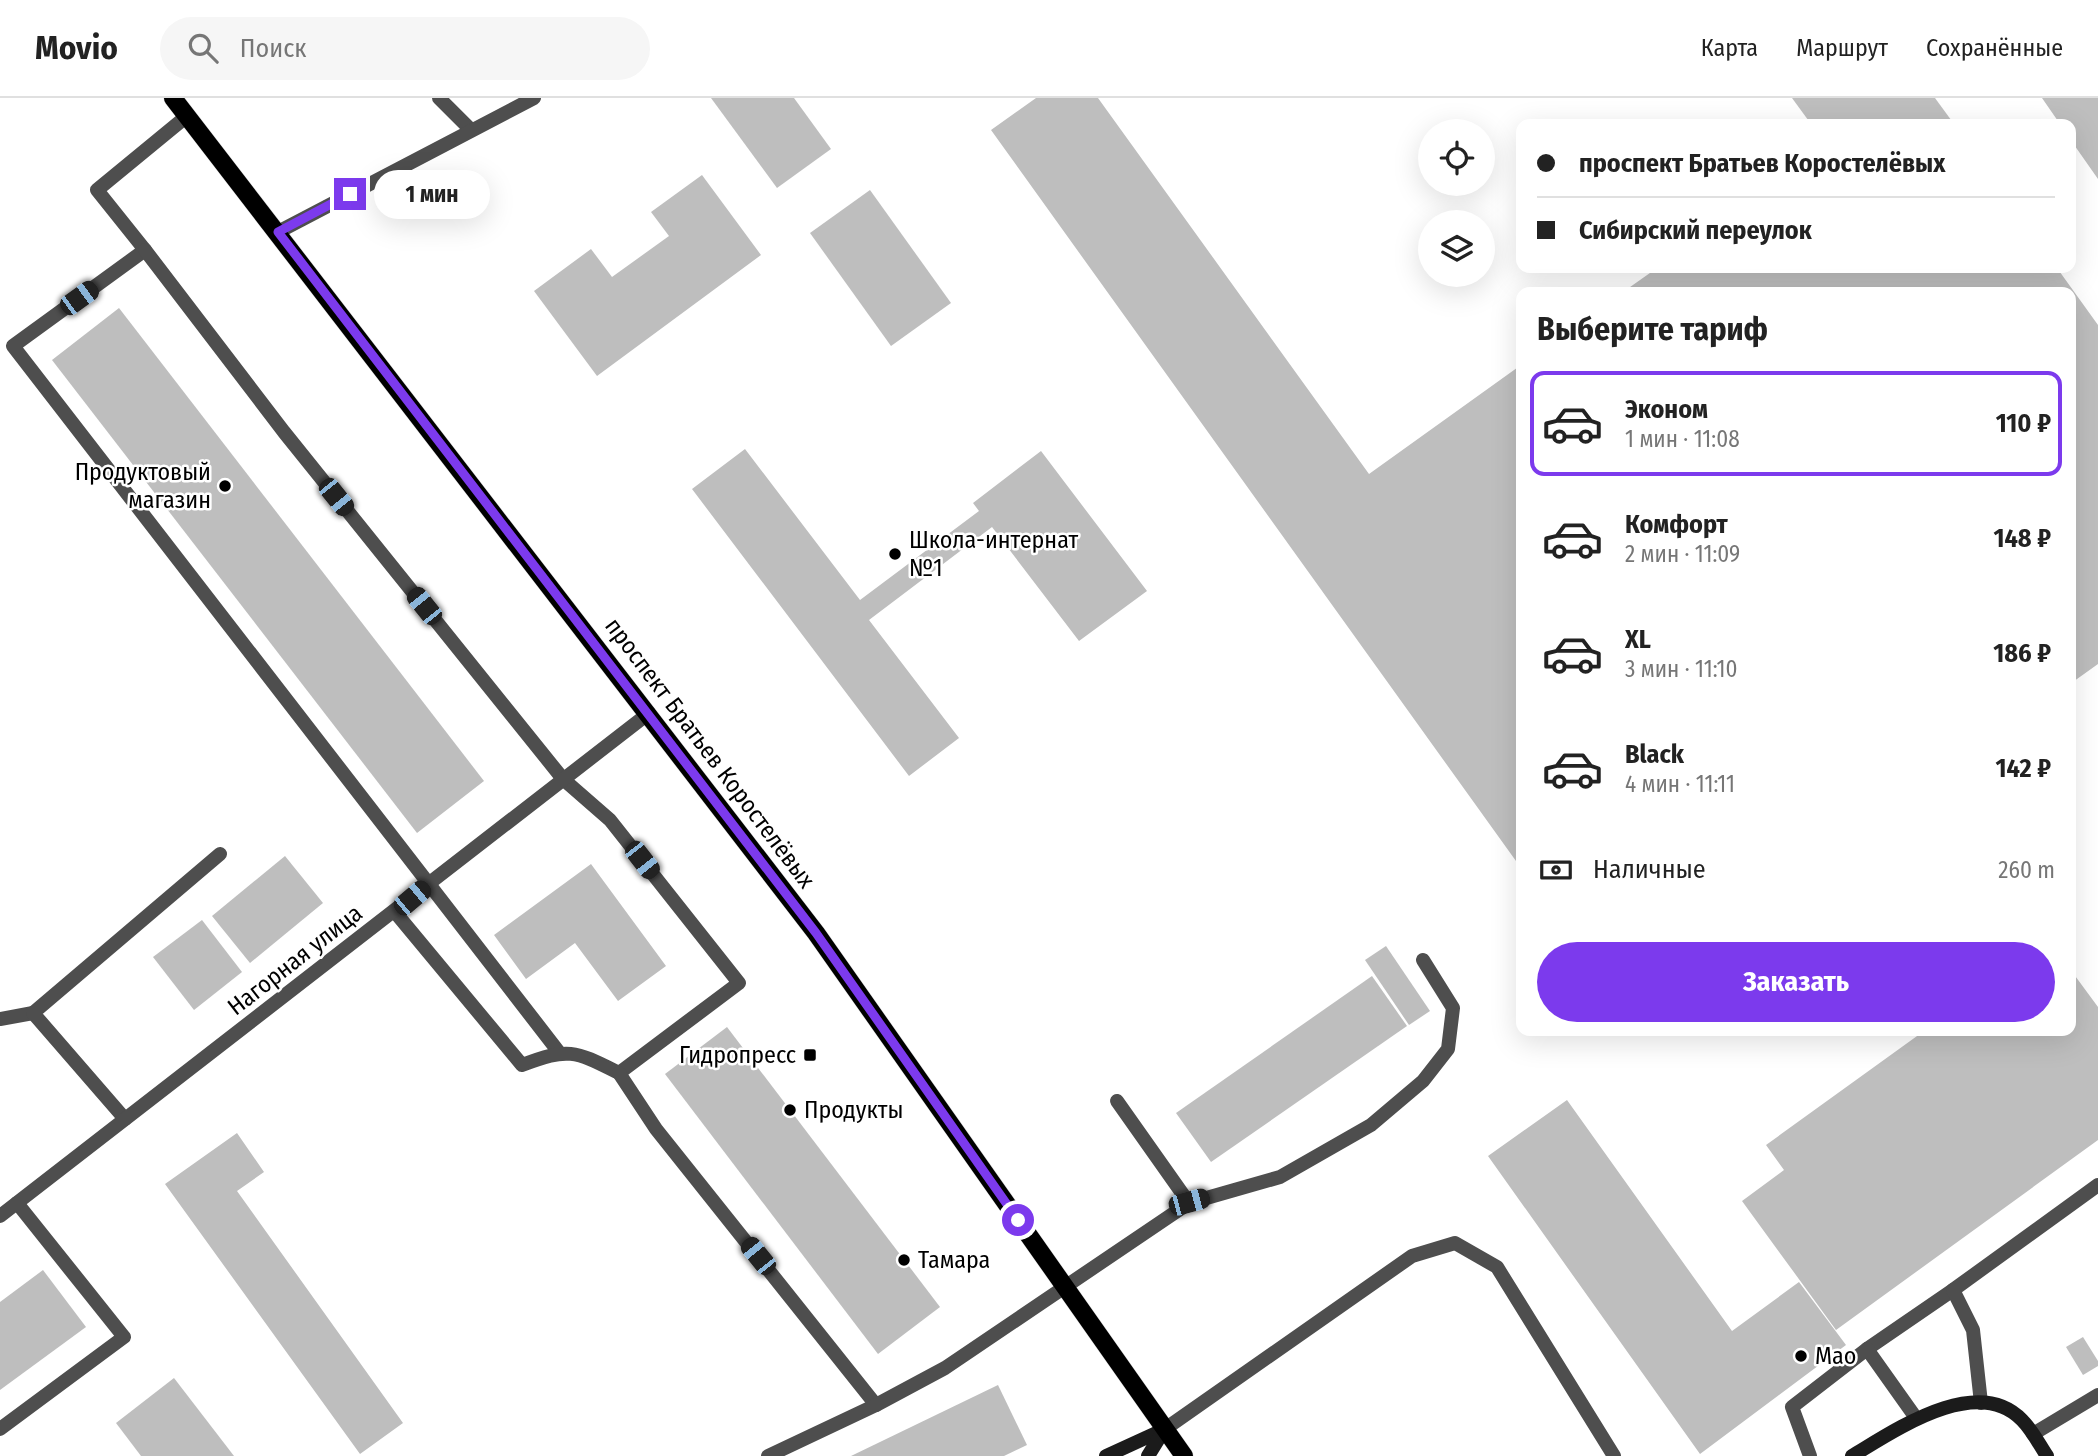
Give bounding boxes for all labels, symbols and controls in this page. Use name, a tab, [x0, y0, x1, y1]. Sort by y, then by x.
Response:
search box	[160, 17, 650, 80]
text: Movio	[35, 28, 118, 68]
icon: search	[184, 29, 222, 67]
text: Поиск	[240, 33, 306, 64]
text: Карта	[1701, 34, 1758, 62]
text: Маршрут	[1796, 34, 1888, 62]
text: Сохранённые	[1926, 34, 2063, 62]
map controls	[1418, 119, 1495, 287]
button: locate	[1418, 119, 1495, 196]
text: проспект Братьев Коростелёвых	[1579, 148, 1945, 179]
callout: 1 мин	[374, 170, 490, 218]
route end	[334, 178, 366, 210]
text: 1 мин	[405, 180, 459, 208]
button: layers	[1418, 210, 1495, 287]
text: Сибирский переулок	[1579, 215, 1812, 246]
car	[56, 277, 103, 319]
text: Выберите тариф	[1537, 310, 1768, 348]
icon: car	[1541, 392, 1604, 455]
text: Эконом	[1625, 394, 1708, 425]
text: 110 ₽	[1996, 408, 2051, 439]
text: 1 мин · 11:08	[1625, 425, 1740, 453]
place label: Продуктовый магазин	[75, 458, 211, 514]
car	[315, 474, 358, 520]
marker: Продуктовый магазин	[217, 478, 233, 494]
icon: car	[1541, 507, 1604, 570]
text: Комфорт	[1625, 509, 1728, 540]
text: 148 ₽	[1993, 523, 2051, 554]
place label: Школа-интернат №1	[909, 526, 1078, 582]
text: 2 мин · 11:09	[1625, 540, 1740, 568]
marker: Школа-интернат №1	[887, 546, 903, 562]
car	[403, 583, 446, 629]
street label: проспект Братьев Коростелёвых	[599, 613, 821, 894]
icon: car	[1541, 622, 1604, 685]
text: XL	[1625, 624, 1651, 655]
text: 186 ₽	[1993, 638, 2051, 669]
text: 3 мин · 11:10	[1625, 655, 1738, 683]
icon: car	[1541, 737, 1604, 800]
text: Black	[1625, 739, 1684, 770]
text: 142 ₽	[1995, 753, 2051, 784]
text: 4 мин · 11:11	[1625, 770, 1735, 798]
car	[621, 837, 664, 883]
icon: cash	[1537, 851, 1575, 889]
text: Наличные	[1593, 854, 1706, 885]
text: 260 m	[1998, 856, 2055, 884]
car	[390, 876, 435, 920]
street label: Нагорная улица	[222, 899, 368, 1021]
button: Заказать	[1537, 942, 2055, 1022]
place label: Гидропресс	[679, 1041, 796, 1069]
marker: Гидропресс	[802, 1047, 818, 1063]
place label: Продукты	[804, 1096, 903, 1124]
marker: Продукты	[782, 1102, 798, 1118]
car	[1166, 1186, 1213, 1218]
route start	[1002, 1204, 1034, 1236]
car	[737, 1233, 780, 1279]
place label: Тамара	[918, 1246, 990, 1274]
marker: Тамара	[896, 1252, 912, 1268]
place label: Мао	[1815, 1342, 1856, 1370]
marker: Мао	[1793, 1348, 1809, 1364]

